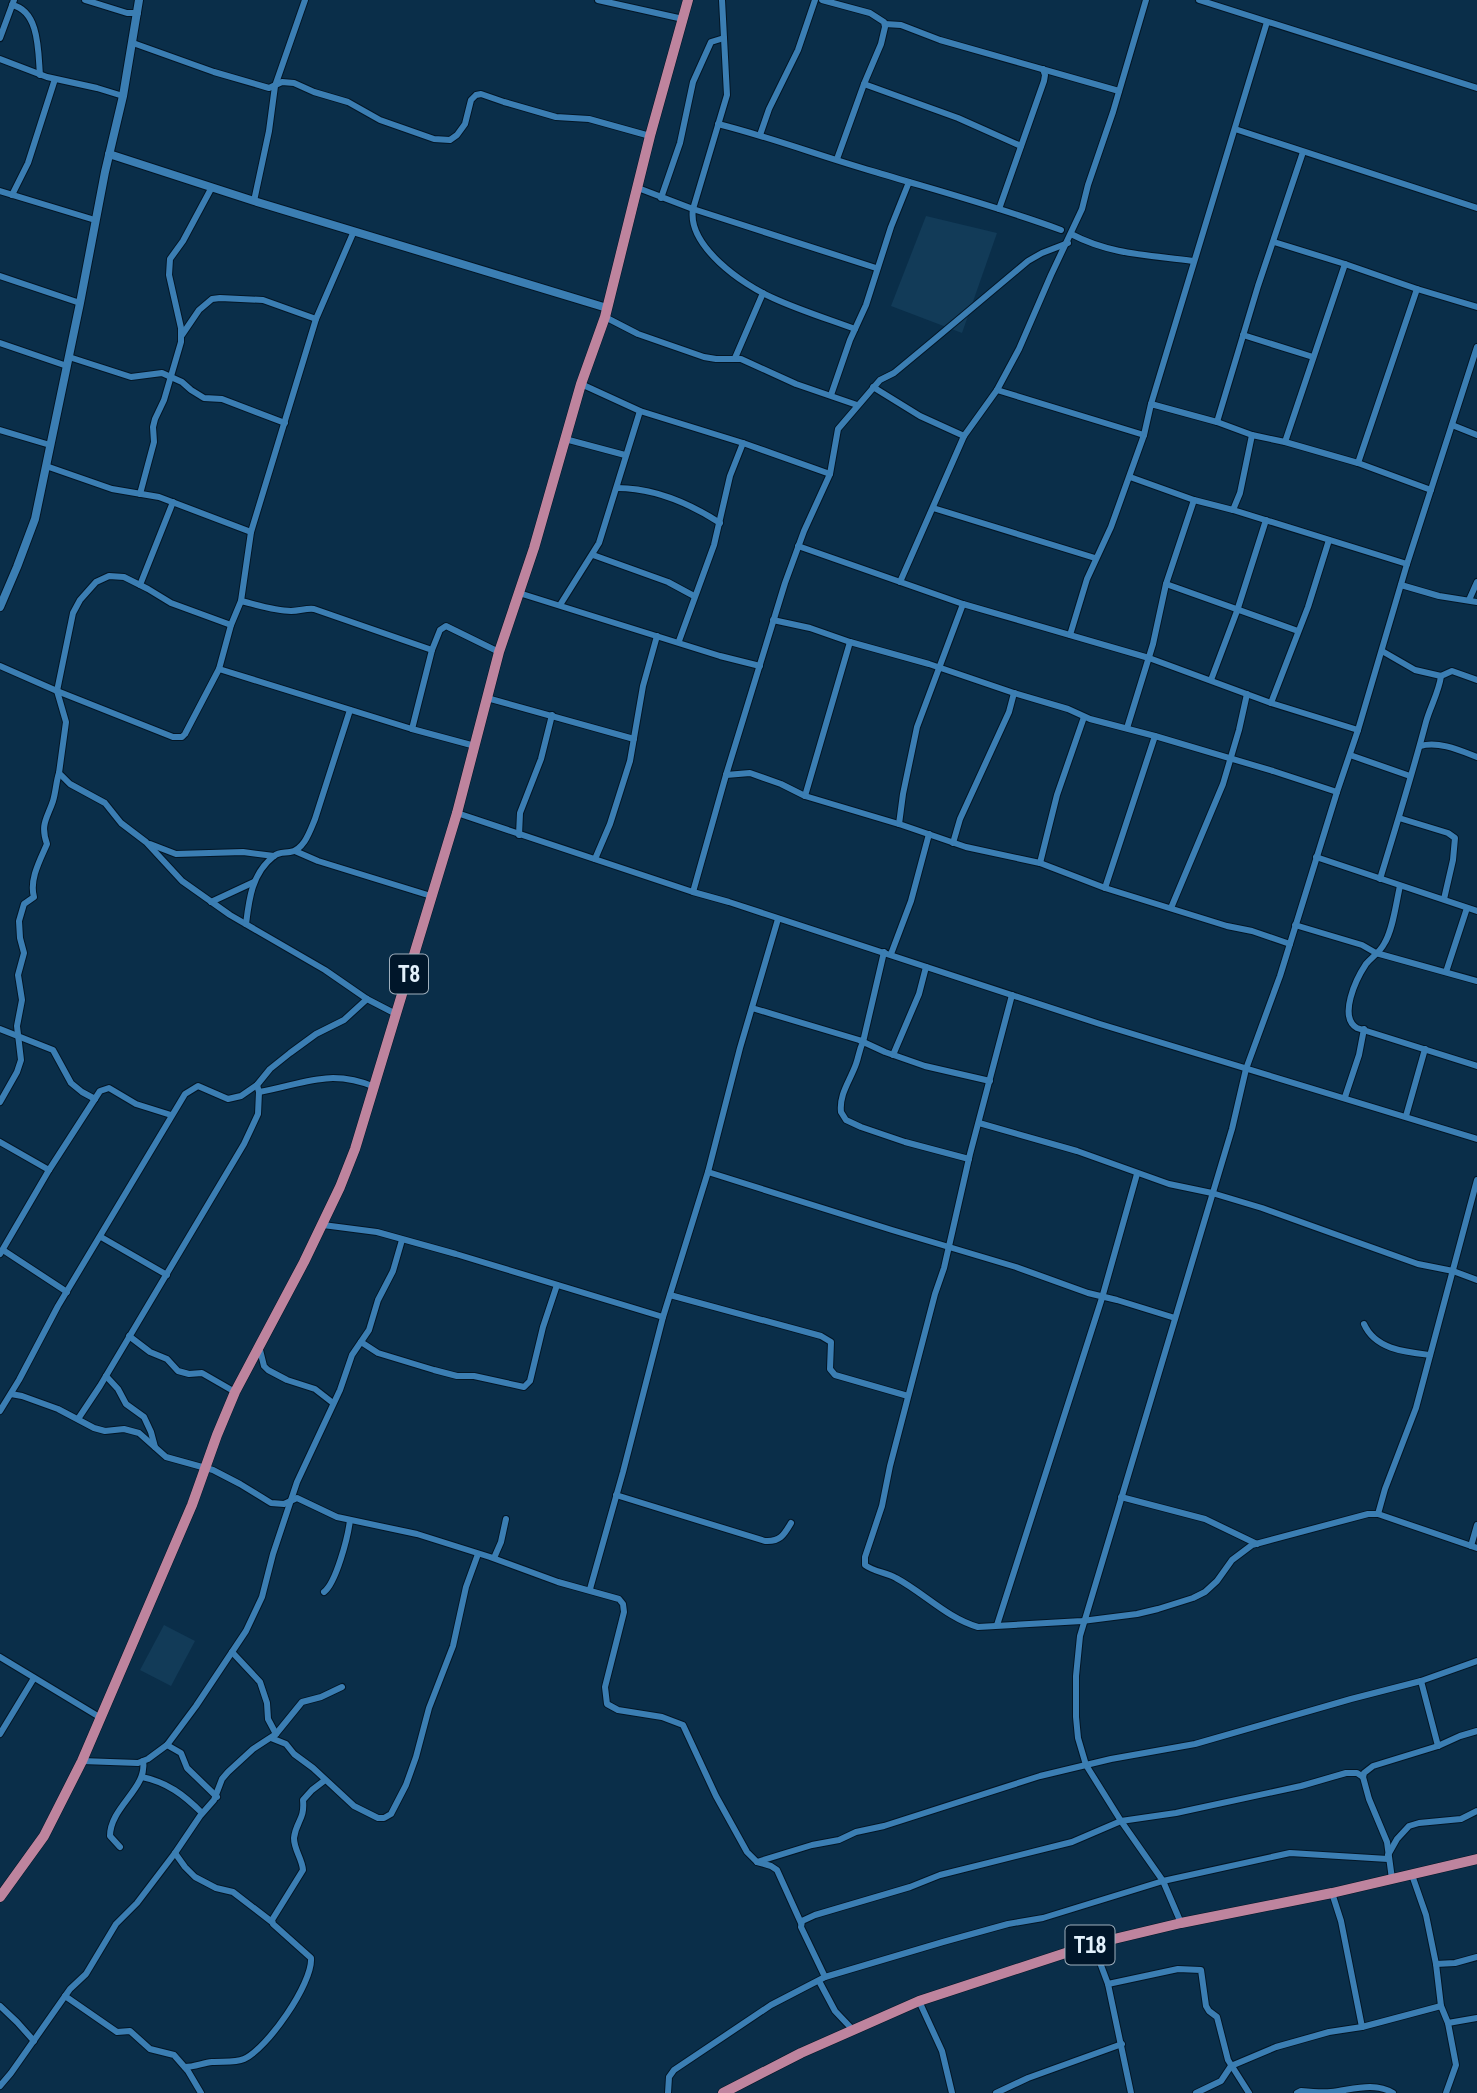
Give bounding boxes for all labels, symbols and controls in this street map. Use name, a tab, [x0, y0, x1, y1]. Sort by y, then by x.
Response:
road number: T8	[390, 954, 428, 993]
road number: T18	[1066, 1926, 1114, 1964]

